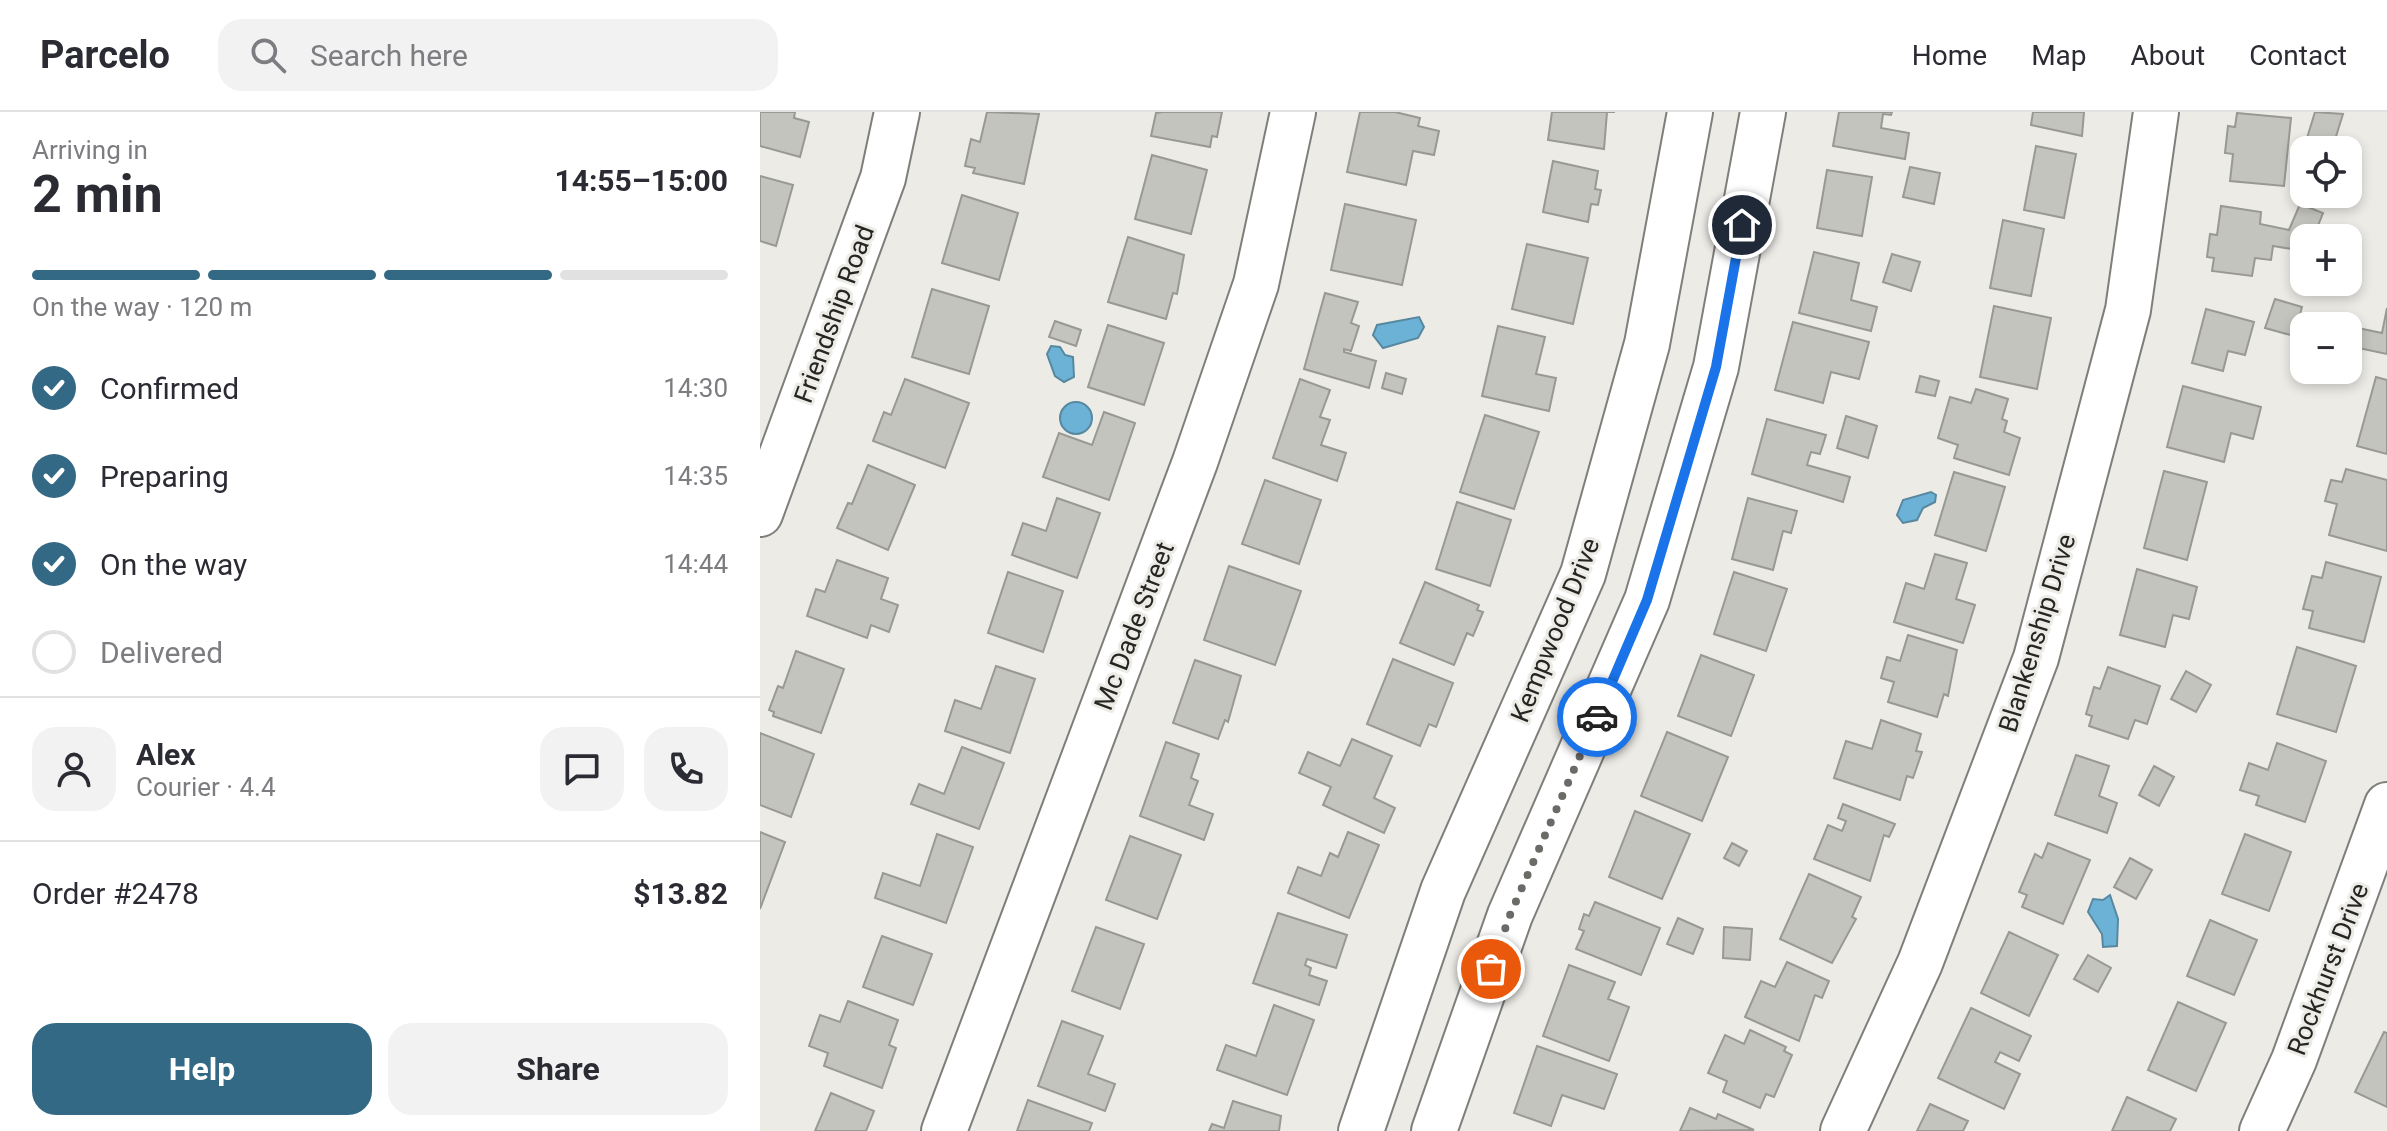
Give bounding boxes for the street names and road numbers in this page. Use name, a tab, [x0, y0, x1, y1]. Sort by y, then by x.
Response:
street label: Friendship Road	[788, 221, 880, 407]
street label: Blankenship Drive	[1993, 530, 2081, 736]
street label: Kempwood Drive	[1504, 534, 1606, 726]
street label: Mc Dade Street	[1088, 538, 1180, 714]
street label: Rockhurst Drive	[2281, 879, 2375, 1059]

